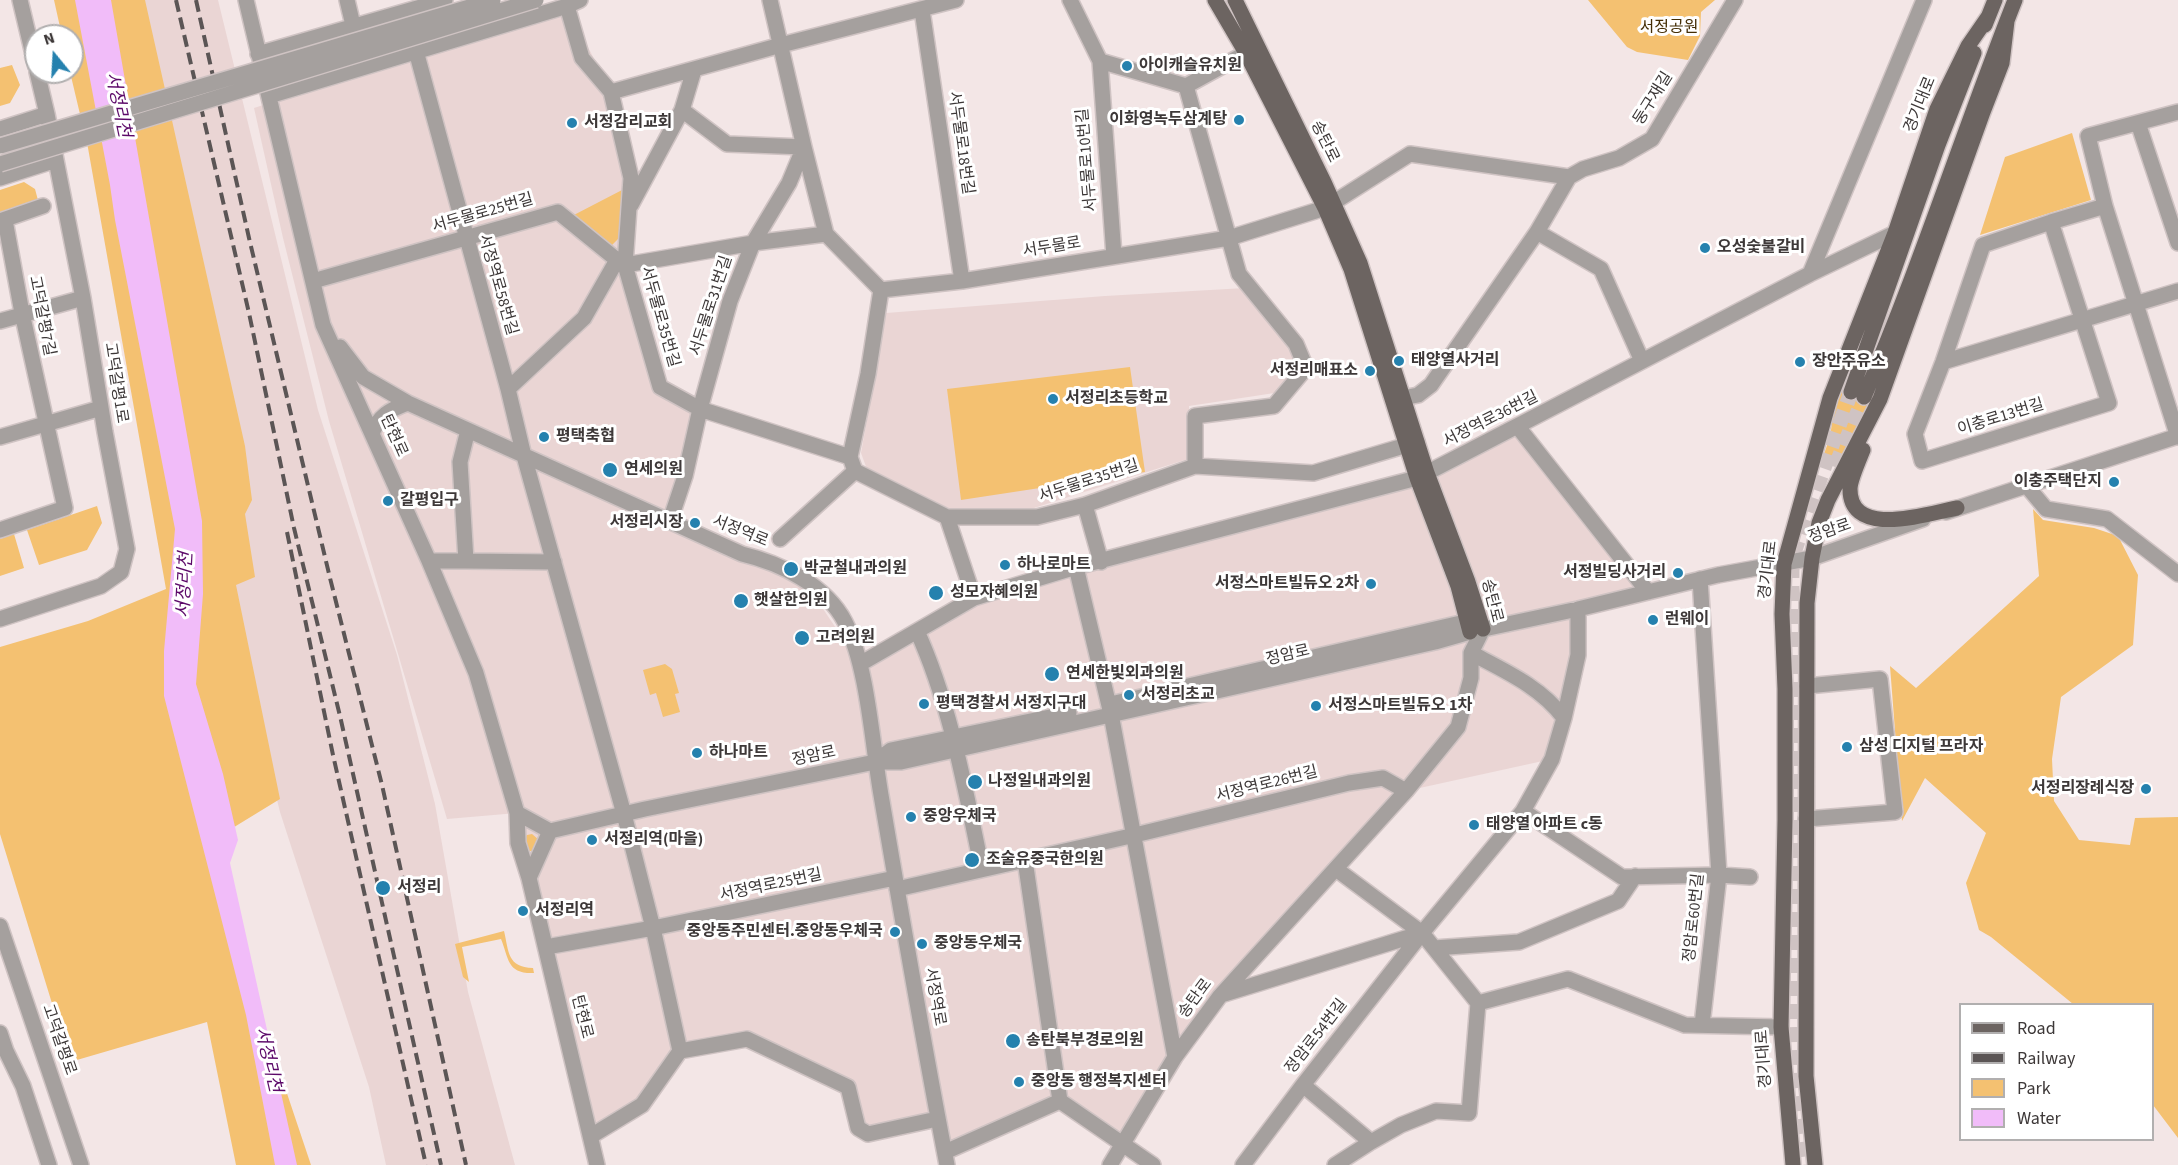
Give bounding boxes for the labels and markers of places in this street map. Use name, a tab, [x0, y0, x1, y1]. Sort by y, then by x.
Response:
place label: 아이캐슬유치원	[1139, 56, 1242, 76]
marker: 아이캐슬유치원	[1120, 59, 1134, 73]
place label: 이화영녹두삼계탕	[1109, 110, 1227, 130]
place label: 서정감리교회	[584, 113, 672, 133]
marker: 이화영녹두삼계탕	[1232, 113, 1246, 127]
marker: 서정감리교회	[565, 116, 579, 130]
place label: 오성숯불갈비	[1717, 238, 1805, 258]
marker: 오성숯불갈비	[1698, 241, 1712, 255]
place label: 태양열사거리	[1411, 351, 1499, 371]
place label: 장안주유소	[1812, 352, 1886, 372]
marker: 태양열사거리	[1392, 354, 1406, 368]
marker: 장안주유소	[1793, 355, 1807, 369]
place label: 서정리매표소	[1270, 361, 1358, 381]
marker: 서정리매표소	[1363, 364, 1377, 378]
place label: 서정리초등학교	[1065, 389, 1168, 409]
marker: 서정리초등학교	[1046, 392, 1060, 406]
place label: 평택축협	[556, 427, 615, 447]
marker: 평택축협	[537, 430, 551, 444]
place label: 연세의원	[624, 460, 683, 480]
marker: 연세의원	[601, 461, 619, 479]
place label: 이충주택단지	[2014, 472, 2102, 492]
marker: 이충주택단지	[2107, 475, 2121, 489]
place label: 갈평입구	[400, 491, 459, 511]
marker: 갈평입구	[381, 494, 395, 508]
place label: 서정리시장	[609, 513, 683, 533]
marker: 서정리시장	[688, 516, 702, 530]
place label: 하나로마트	[1017, 555, 1091, 575]
marker: 하나로마트	[998, 558, 1012, 572]
place label: 박균철내과의원	[804, 559, 907, 579]
marker: 박균철내과의원	[782, 560, 800, 578]
place label: 서정빌딩사거리	[1563, 563, 1666, 583]
marker: 서정빌딩사거리	[1671, 566, 1685, 580]
place label: 서정스마트빌듀오 2차	[1215, 574, 1359, 594]
marker: 서정스마트빌듀오 2차	[1364, 577, 1378, 591]
place label: 성모자혜의원	[950, 583, 1038, 603]
marker: 성모자혜의원	[927, 584, 945, 602]
place label: 햇살한의원	[754, 591, 828, 611]
marker: 햇살한의원	[732, 592, 750, 610]
place label: 런웨이	[1665, 610, 1709, 630]
marker: 런웨이	[1646, 613, 1660, 627]
place label: 고려의원	[816, 628, 875, 648]
marker: 고려의원	[793, 629, 811, 647]
place label: 연세한빛외과의원	[1066, 664, 1184, 684]
marker: 연세한빛외과의원	[1043, 665, 1061, 683]
place label: 서정리초교	[1141, 685, 1215, 705]
marker: 서정리초교	[1122, 688, 1136, 702]
place label: 평택경찰서 서정지구대	[936, 694, 1086, 714]
place label: 서정스마트빌듀오 1차	[1328, 696, 1472, 716]
marker: 평택경찰서 서정지구대	[917, 697, 931, 711]
marker: 서정스마트빌듀오 1차	[1309, 699, 1323, 713]
place label: 삼성 디지털 프라자	[1859, 737, 1983, 757]
marker: 삼성 디지털 프라자	[1840, 740, 1854, 754]
place label: 하나마트	[709, 743, 768, 763]
marker: 하나마트	[690, 746, 704, 760]
place label: 나정일내과의원	[988, 772, 1091, 792]
marker: 나정일내과의원	[966, 773, 984, 791]
place label: 서정리장례식장	[2031, 779, 2134, 799]
marker: 서정리장례식장	[2139, 782, 2153, 796]
place label: 중앙우체국	[923, 807, 997, 827]
marker: 중앙우체국	[904, 810, 918, 824]
place label: 태양열 아파트 c동	[1486, 815, 1603, 835]
marker: 태양열 아파트 c동	[1467, 818, 1481, 832]
place label: 서정리역(마을)	[604, 830, 703, 850]
marker: 서정리역(마을)	[585, 833, 599, 847]
place label: 조술유중국한의원	[986, 850, 1104, 870]
marker: 조술유중국한의원	[963, 851, 981, 869]
place label: 서정리	[397, 878, 441, 898]
marker: 서정리	[374, 879, 392, 897]
place label: 서정리역	[535, 901, 594, 921]
marker: 서정리역	[516, 904, 530, 918]
place label: 중앙동주민센터.중앙동우체국	[687, 922, 883, 942]
marker: 중앙동주민센터.중앙동우체국	[888, 925, 902, 939]
place label: 중앙동우체국	[934, 934, 1022, 954]
marker: 중앙동우체국	[915, 937, 929, 951]
place label: 송탄북부경로의원	[1026, 1031, 1144, 1051]
marker: 송탄북부경로의원	[1004, 1032, 1022, 1050]
place label: 중앙동 행정복지센터	[1031, 1072, 1167, 1092]
marker: 중앙동 행정복지센터	[1012, 1075, 1026, 1089]

